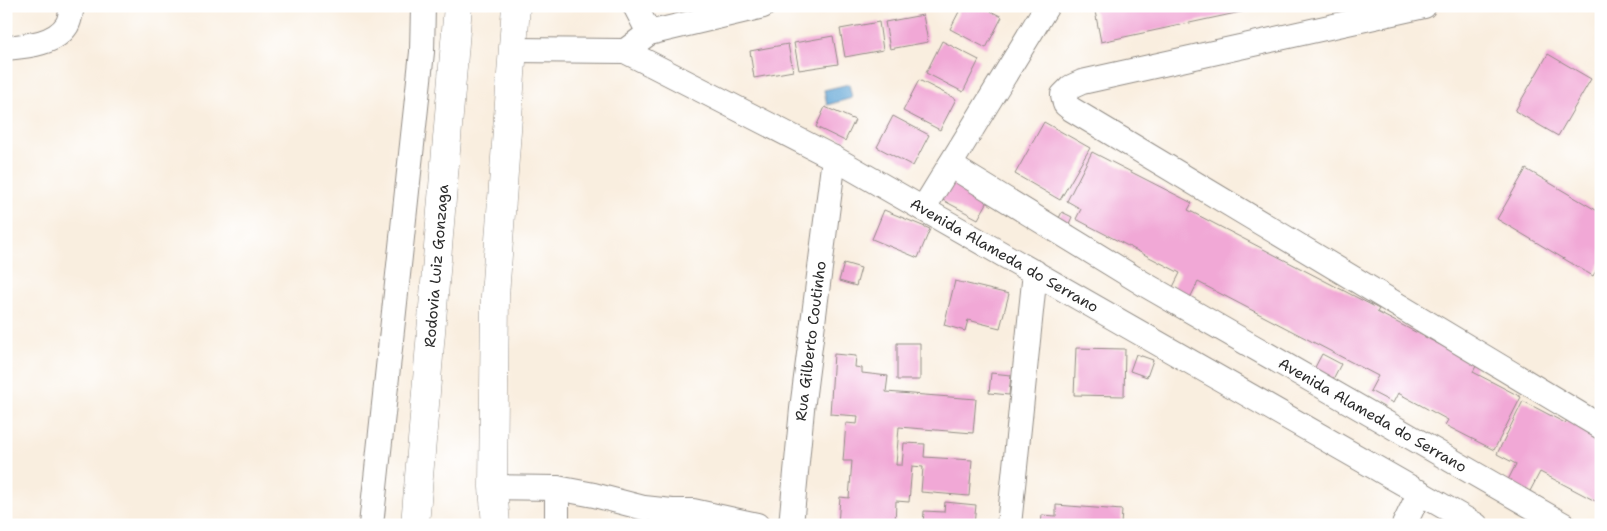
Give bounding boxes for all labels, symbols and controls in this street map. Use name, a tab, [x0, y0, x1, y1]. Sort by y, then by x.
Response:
street label: Rodovia Luiz Gonzaga	[420, 183, 453, 348]
street label: Avenida Alameda do Serrano	[906, 194, 1102, 317]
street label: Rua Gilberto Coutinho	[791, 260, 831, 422]
street label: Avenida Alameda do Serrano	[1275, 353, 1470, 477]

